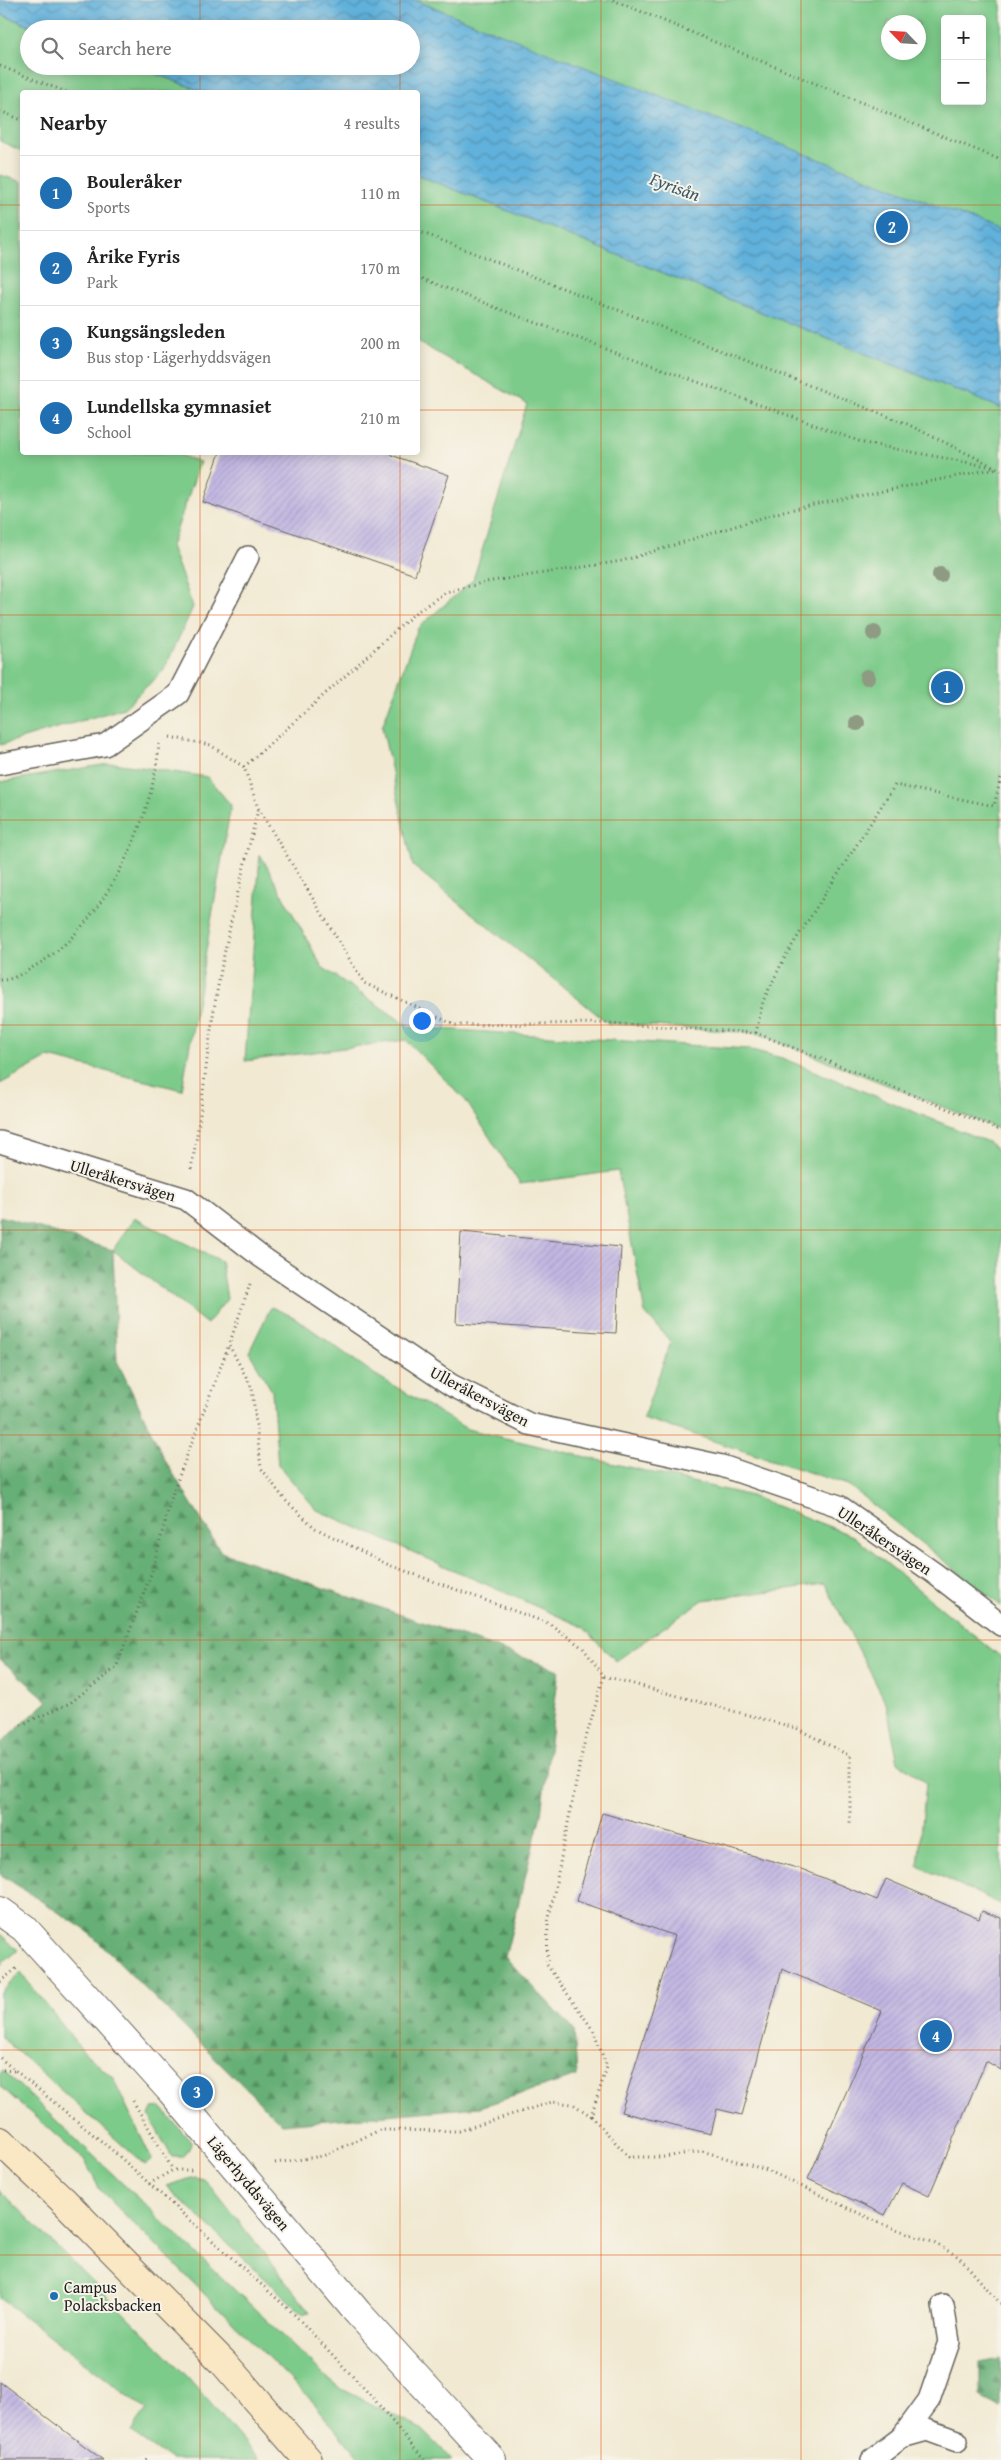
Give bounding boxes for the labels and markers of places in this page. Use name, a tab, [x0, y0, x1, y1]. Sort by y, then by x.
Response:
pin: 2	[876, 208, 908, 246]
pin: 1	[931, 668, 963, 706]
pin: 4	[920, 2017, 952, 2055]
pin: 3	[181, 2073, 213, 2111]
place label: Campus Polacksbacken	[64, 2275, 161, 2317]
marker: Campus Polacksbacken	[48, 2290, 60, 2302]

